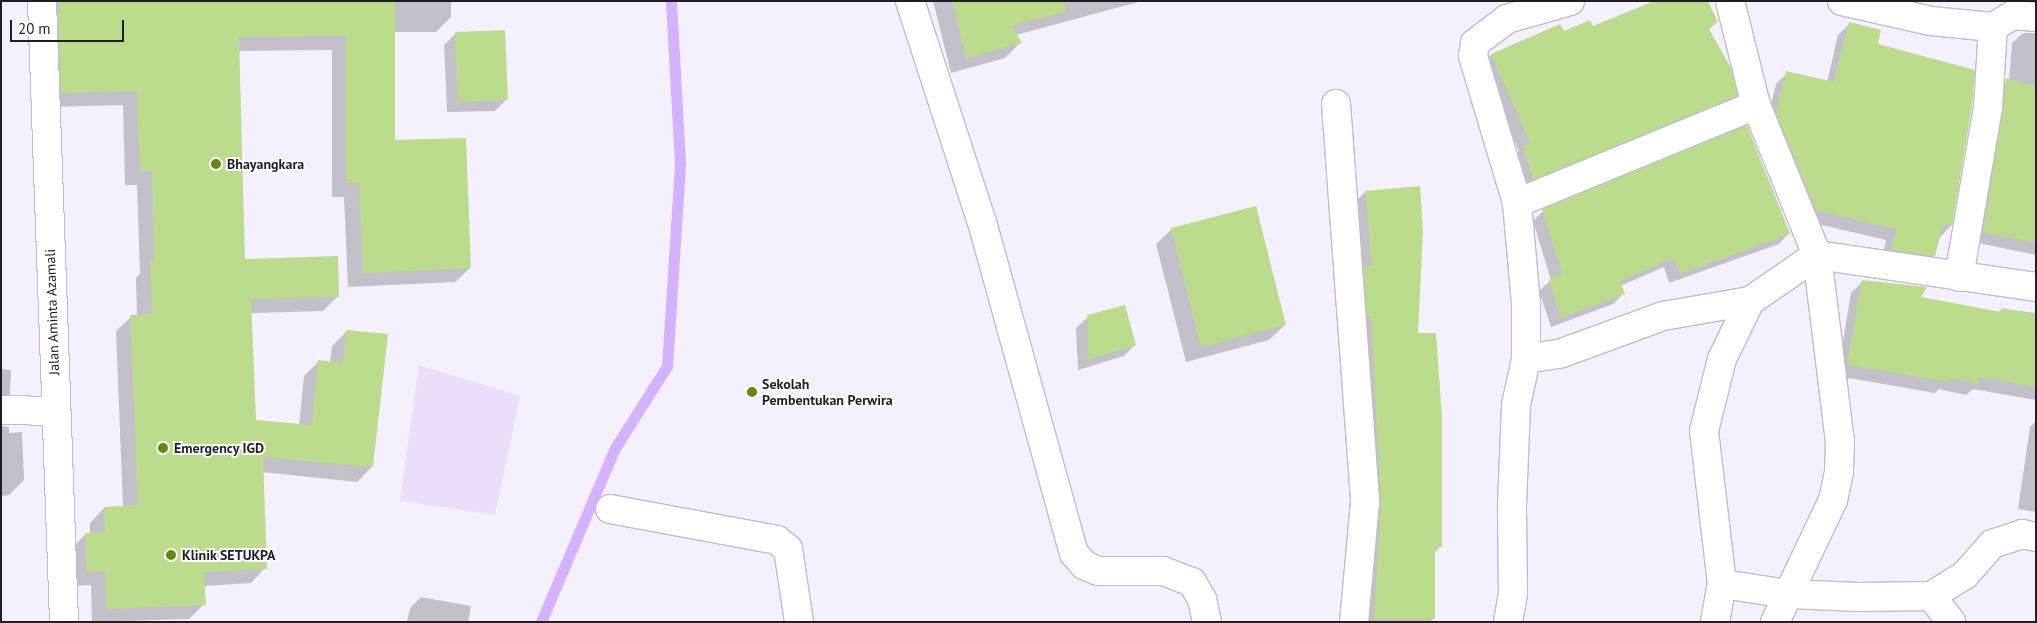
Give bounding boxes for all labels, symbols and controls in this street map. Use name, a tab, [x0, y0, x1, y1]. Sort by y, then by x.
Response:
scale bar	[12, 10, 126, 42]
text: 20 m	[18, 19, 51, 38]
place label: Bhayangkara	[227, 156, 304, 172]
marker: Bhayangkara	[209, 157, 223, 171]
street label: Jalan Aminta Azamali	[41, 248, 63, 376]
place label: Sekolah Pembentukan Perwira	[762, 376, 893, 408]
marker: Sekolah Pembentukan Perwira	[746, 386, 758, 398]
place label: Emergency IGD	[174, 440, 264, 456]
marker: Emergency IGD	[156, 441, 170, 455]
place label: Klinik SETUKPA	[182, 547, 276, 563]
marker: Klinik SETUKPA	[164, 548, 178, 562]

